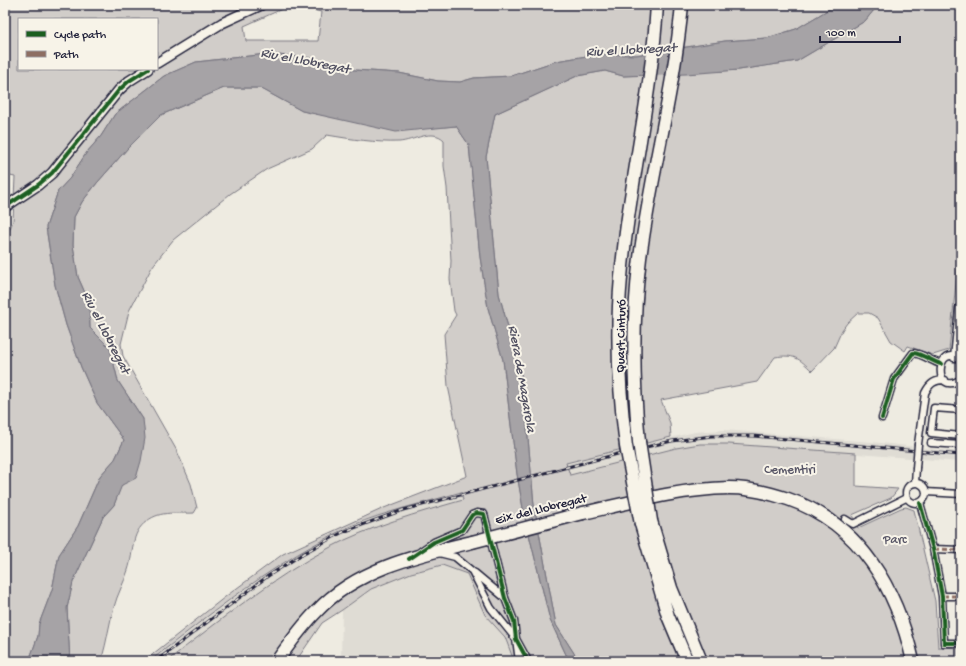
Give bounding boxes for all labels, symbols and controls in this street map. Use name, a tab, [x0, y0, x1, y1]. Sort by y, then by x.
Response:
legend	[18, 18, 158, 70]
scale bar	[820, 18, 900, 44]
text: 100 m	[825, 27, 856, 41]
text: Cycle path	[54, 29, 107, 43]
water label: Riu el Llobregat	[585, 40, 679, 62]
water label: Riu el Llobregat	[259, 45, 353, 79]
text: Path	[53, 49, 79, 63]
water label: Riu el Llobregat	[77, 289, 134, 379]
street label: Quart Cinturó	[614, 299, 630, 373]
water label: Riera de Magarola	[503, 324, 539, 435]
park label: Cementiri	[764, 463, 816, 478]
street label: Eix del Llobregat	[494, 491, 590, 529]
park label: Parc	[882, 533, 907, 548]

